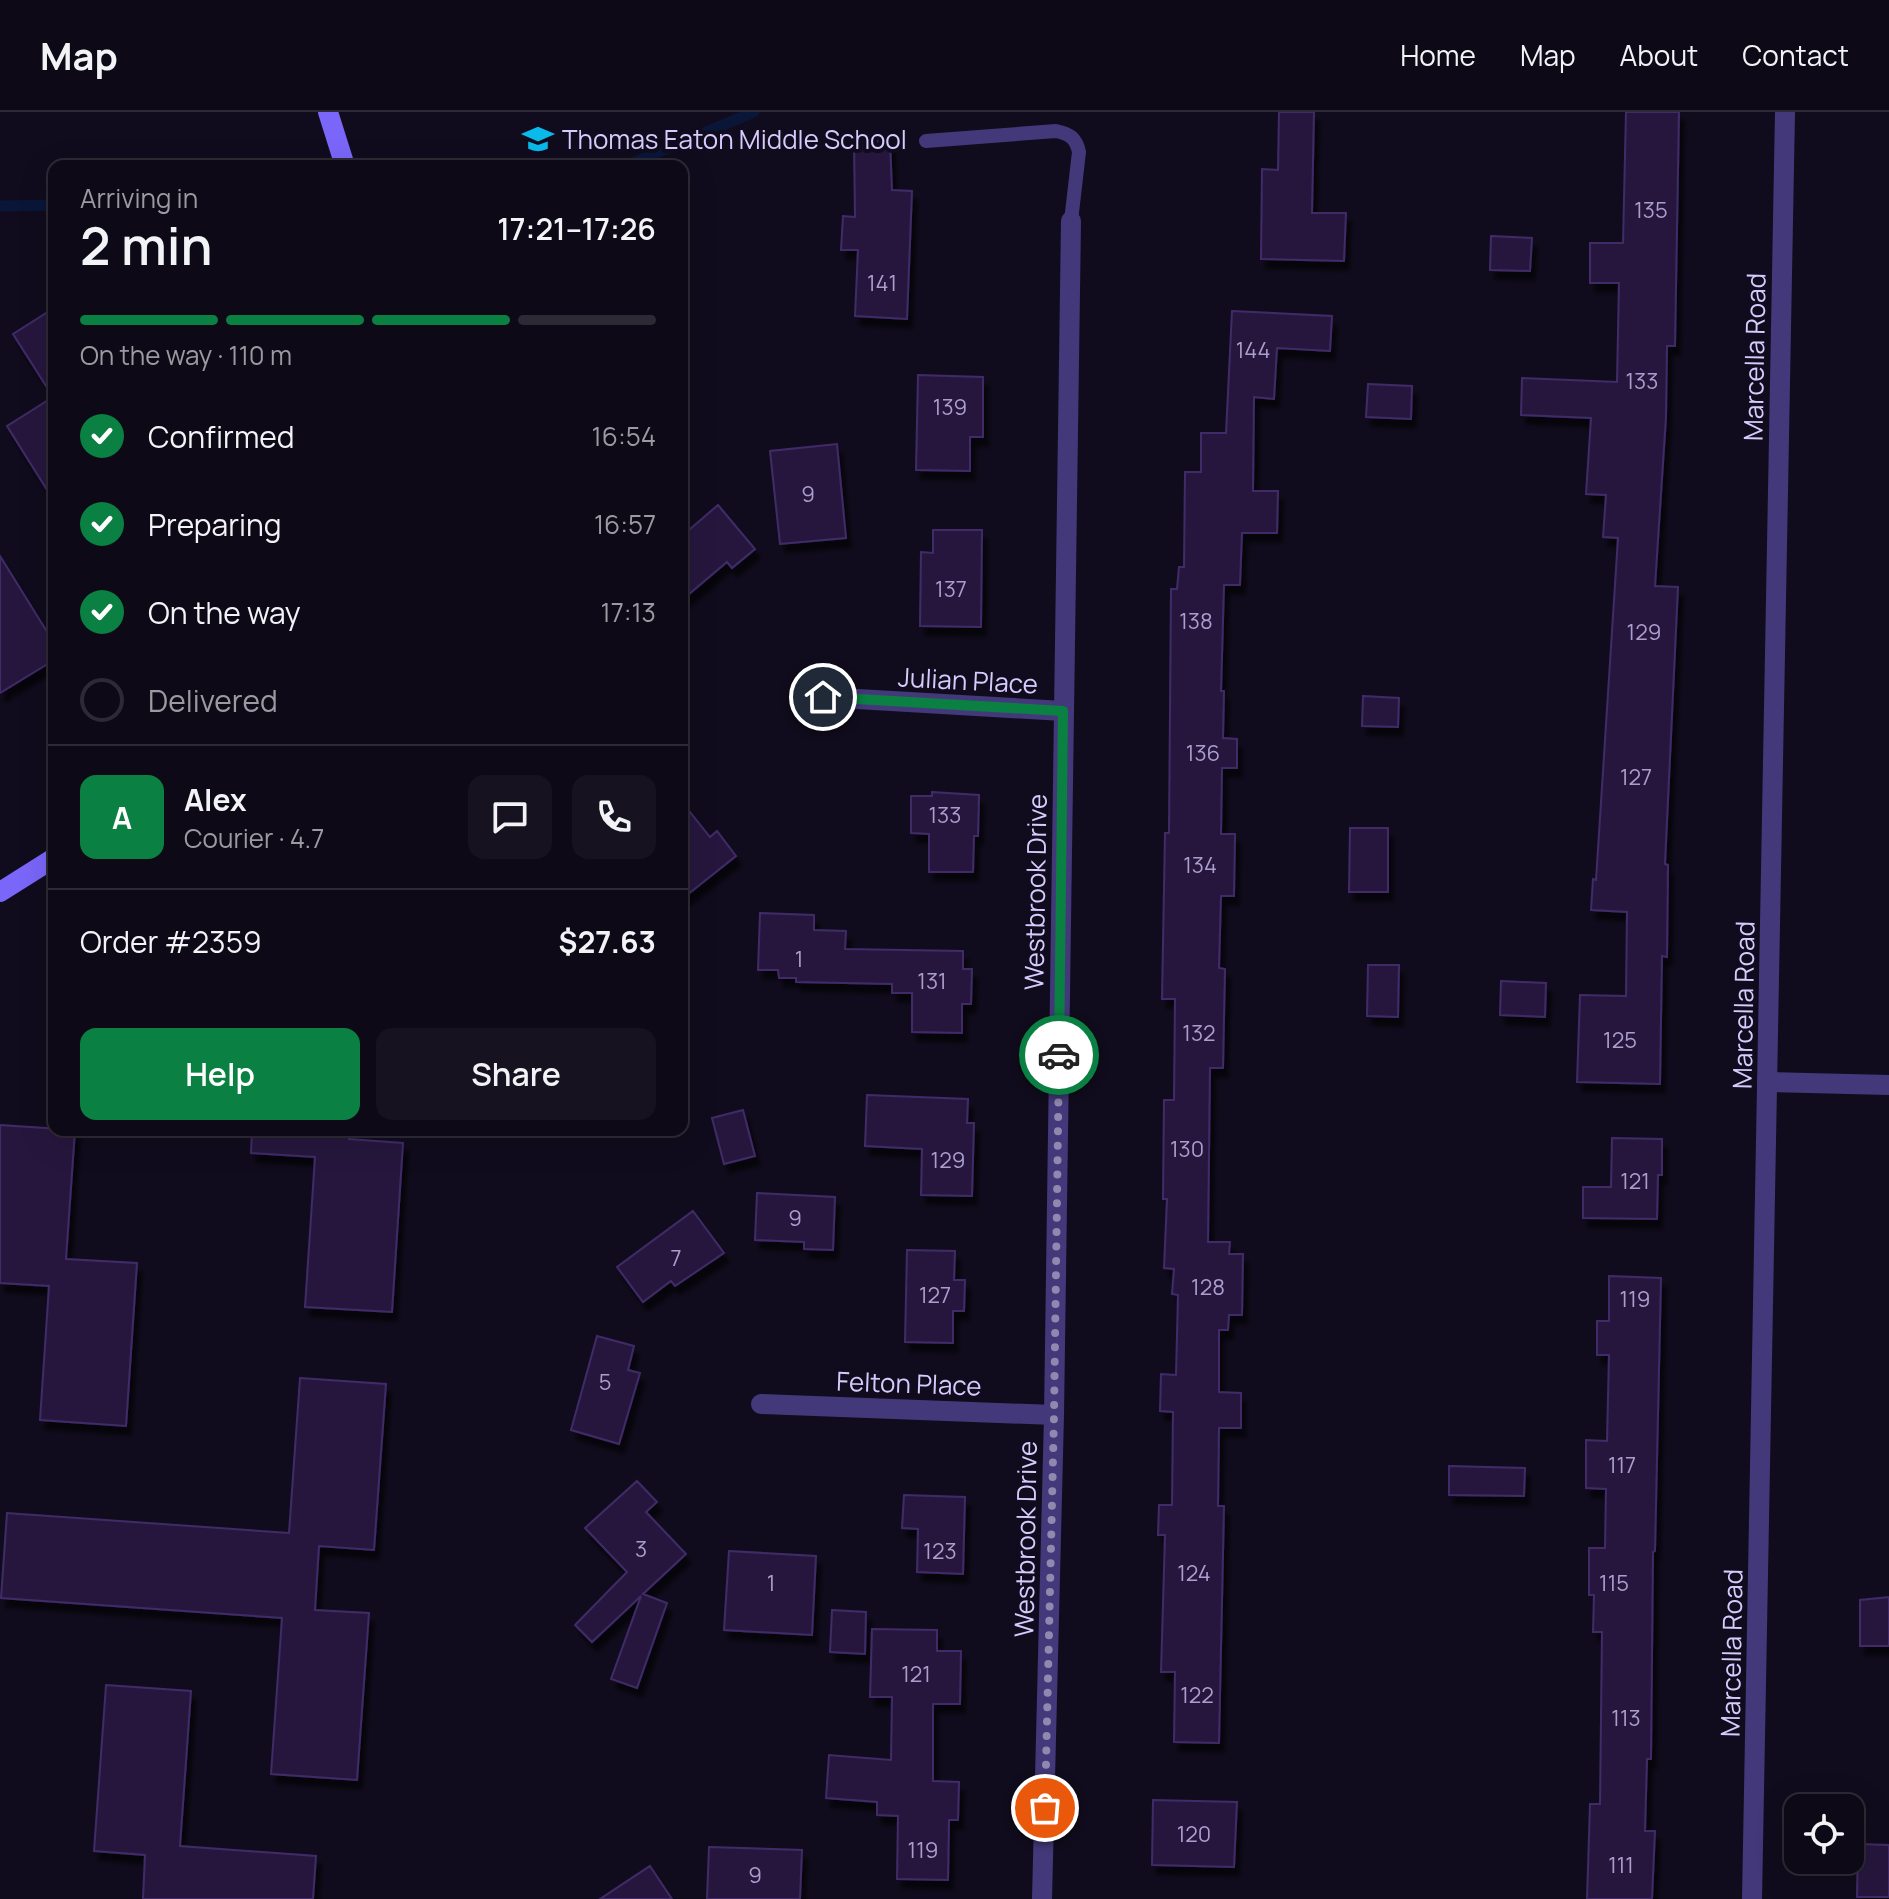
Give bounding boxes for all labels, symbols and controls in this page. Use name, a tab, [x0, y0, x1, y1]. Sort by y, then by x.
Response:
text: Map	[40, 29, 118, 81]
text: Home	[1400, 36, 1476, 74]
text: Map	[1520, 36, 1576, 74]
text: About	[1620, 36, 1698, 74]
text: Contact	[1742, 36, 1849, 74]
place label: Thomas Eaton Middle School	[562, 121, 907, 157]
school or university icon: Thomas Eaton Middle School	[521, 122, 555, 156]
text: Arriving in	[80, 180, 198, 216]
house number: 135	[1634, 195, 1668, 225]
text: 17:21–17:26	[497, 208, 656, 249]
text: 2 min	[80, 210, 213, 281]
house number: 141	[867, 268, 897, 298]
street label: Marcella Road	[1735, 273, 1773, 441]
house number: 144	[1236, 335, 1270, 365]
text: On the way · 110 m	[80, 337, 292, 373]
house number: 133	[1626, 366, 1658, 396]
house number: 139	[933, 392, 967, 422]
icon: check	[80, 414, 124, 458]
text: Confirmed	[148, 416, 295, 457]
text: 16:54	[592, 418, 656, 454]
house number: 9	[801, 479, 815, 509]
icon: check	[80, 502, 124, 546]
text: Preparing	[148, 504, 282, 545]
text: 16:57	[594, 506, 656, 542]
house number: 137	[935, 574, 967, 604]
icon: check	[80, 590, 124, 634]
text: On the way	[148, 592, 301, 633]
text: 17:13	[601, 594, 656, 630]
house number: 138	[1179, 606, 1213, 636]
house number: 129	[1627, 617, 1661, 647]
street label: Julian Place	[897, 658, 1039, 702]
pin	[789, 663, 857, 731]
icon: home	[801, 675, 845, 719]
text: Delivered	[148, 680, 278, 721]
house number: 136	[1186, 738, 1220, 768]
house number: 127	[1620, 762, 1652, 792]
button: chat	[468, 775, 552, 859]
button: phone	[572, 775, 656, 859]
text: Alex	[184, 779, 247, 820]
street label: Westbrook Drive	[1015, 794, 1055, 990]
text: A	[112, 797, 132, 838]
house number: 133	[929, 800, 961, 830]
text: Courier · 4.7	[184, 820, 324, 856]
house number: 134	[1183, 850, 1217, 880]
text: Order #2359	[80, 921, 262, 962]
text: $27.63	[559, 921, 656, 962]
street label: Marcella Road	[1724, 921, 1762, 1089]
house number: 1	[795, 944, 803, 974]
house number: 131	[917, 966, 947, 996]
courier	[1019, 1015, 1099, 1095]
house number: 132	[1182, 1018, 1216, 1048]
house number: 125	[1603, 1025, 1637, 1055]
button: Help	[80, 1028, 360, 1120]
button: Share	[376, 1028, 656, 1120]
icon: car	[1037, 1033, 1081, 1077]
house number: 130	[1170, 1134, 1204, 1164]
house number: 129	[931, 1145, 965, 1175]
house number: 121	[1620, 1166, 1650, 1196]
house number: 9	[788, 1203, 802, 1233]
house number: 7	[670, 1243, 682, 1273]
house number: 128	[1191, 1272, 1225, 1302]
house number: 127	[919, 1280, 951, 1310]
house number: 119	[1620, 1284, 1650, 1314]
street label: Felton Place	[836, 1362, 982, 1404]
house number: 5	[599, 1367, 611, 1397]
street label: Westbrook Drive	[1005, 1441, 1045, 1637]
house number: 117	[1608, 1450, 1636, 1480]
house number: 3	[635, 1534, 647, 1564]
house number: 123	[923, 1536, 957, 1566]
house number: 124	[1177, 1558, 1211, 1588]
house number: 1	[767, 1568, 775, 1598]
house number: 115	[1599, 1568, 1629, 1598]
street label: Marcella Road	[1712, 1569, 1750, 1737]
house number: 121	[901, 1659, 931, 1689]
house number: 122	[1180, 1680, 1214, 1710]
house number: 113	[1611, 1703, 1641, 1733]
pin	[1011, 1774, 1079, 1842]
icon: bag	[1023, 1786, 1067, 1830]
map controls	[1784, 1794, 1864, 1874]
button: locate	[1784, 1794, 1864, 1874]
house number: 120	[1177, 1819, 1211, 1849]
house number: 119	[908, 1835, 938, 1865]
house number: 111	[1608, 1850, 1634, 1880]
house number: 9	[748, 1860, 762, 1890]

